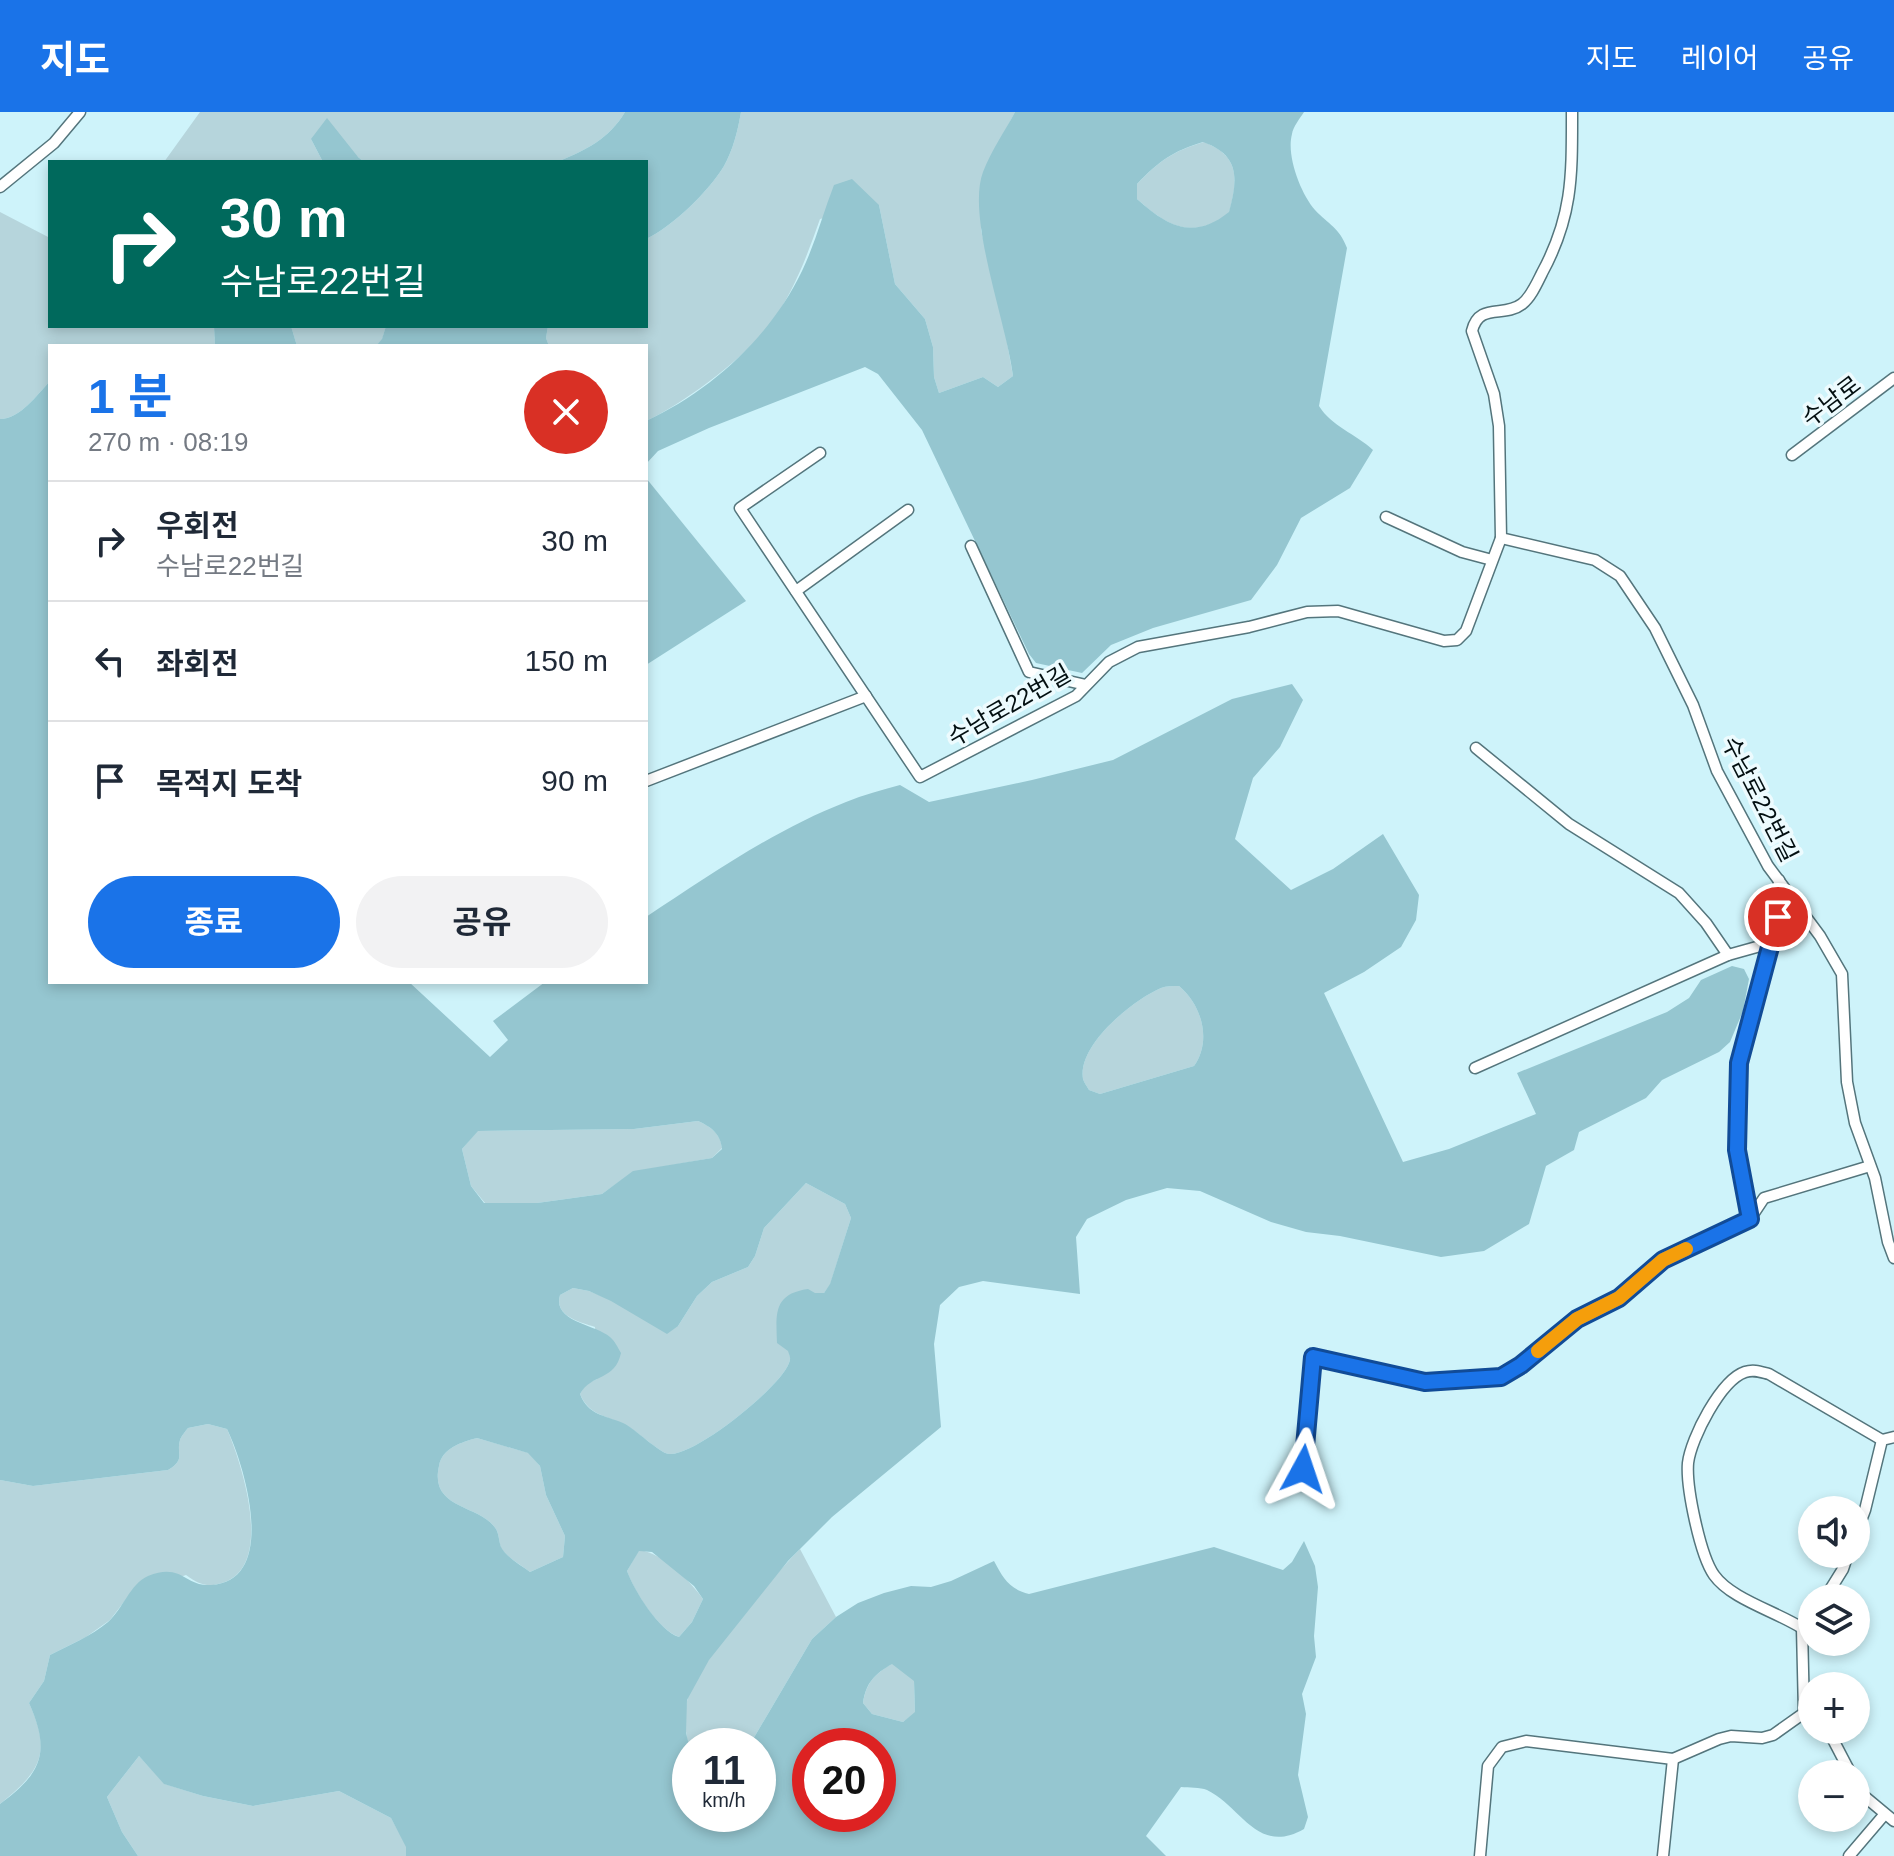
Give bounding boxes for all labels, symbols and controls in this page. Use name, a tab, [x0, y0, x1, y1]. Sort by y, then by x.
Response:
text: 지도	[40, 39, 110, 81]
text: 지도	[1586, 43, 1637, 74]
text: 레이어	[1681, 43, 1758, 74]
text: 공유	[1802, 43, 1854, 74]
text: 30 m	[220, 186, 348, 249]
icon: right	[88, 192, 192, 296]
text: 수남로22번길	[220, 261, 426, 302]
text: 1 분	[88, 370, 172, 423]
button: close	[524, 370, 608, 454]
street label: 수남로	[1796, 370, 1866, 432]
text: 270 m · 08:19	[88, 427, 248, 457]
text: 우회전	[156, 509, 239, 542]
icon: right	[88, 519, 132, 563]
text: 30 m	[541, 524, 608, 557]
text: 수남로22번길	[156, 551, 305, 581]
icon: left	[88, 639, 132, 683]
text: 150 m	[525, 644, 608, 677]
text: 좌회전	[156, 647, 239, 680]
street label: 수남로22번길	[943, 659, 1075, 751]
street label: 수남로22번길	[1717, 732, 1803, 866]
icon: arrive	[88, 759, 132, 803]
text: 90 m	[541, 764, 608, 797]
text: 목적지 도착	[156, 767, 302, 800]
button: 종료	[88, 876, 340, 968]
button: 공유	[356, 876, 608, 968]
pin	[1744, 883, 1812, 951]
icon: arrive	[1756, 895, 1800, 939]
position arrow	[1261, 1427, 1345, 1511]
map controls	[1798, 1496, 1870, 1832]
button: sound	[1798, 1496, 1870, 1568]
button: layers	[1798, 1584, 1870, 1656]
button: +	[1798, 1672, 1870, 1744]
speed limit sign: 20	[792, 1728, 896, 1832]
text: 11	[703, 1748, 745, 1792]
button: −	[1798, 1760, 1870, 1832]
text: km/h	[702, 1789, 746, 1811]

